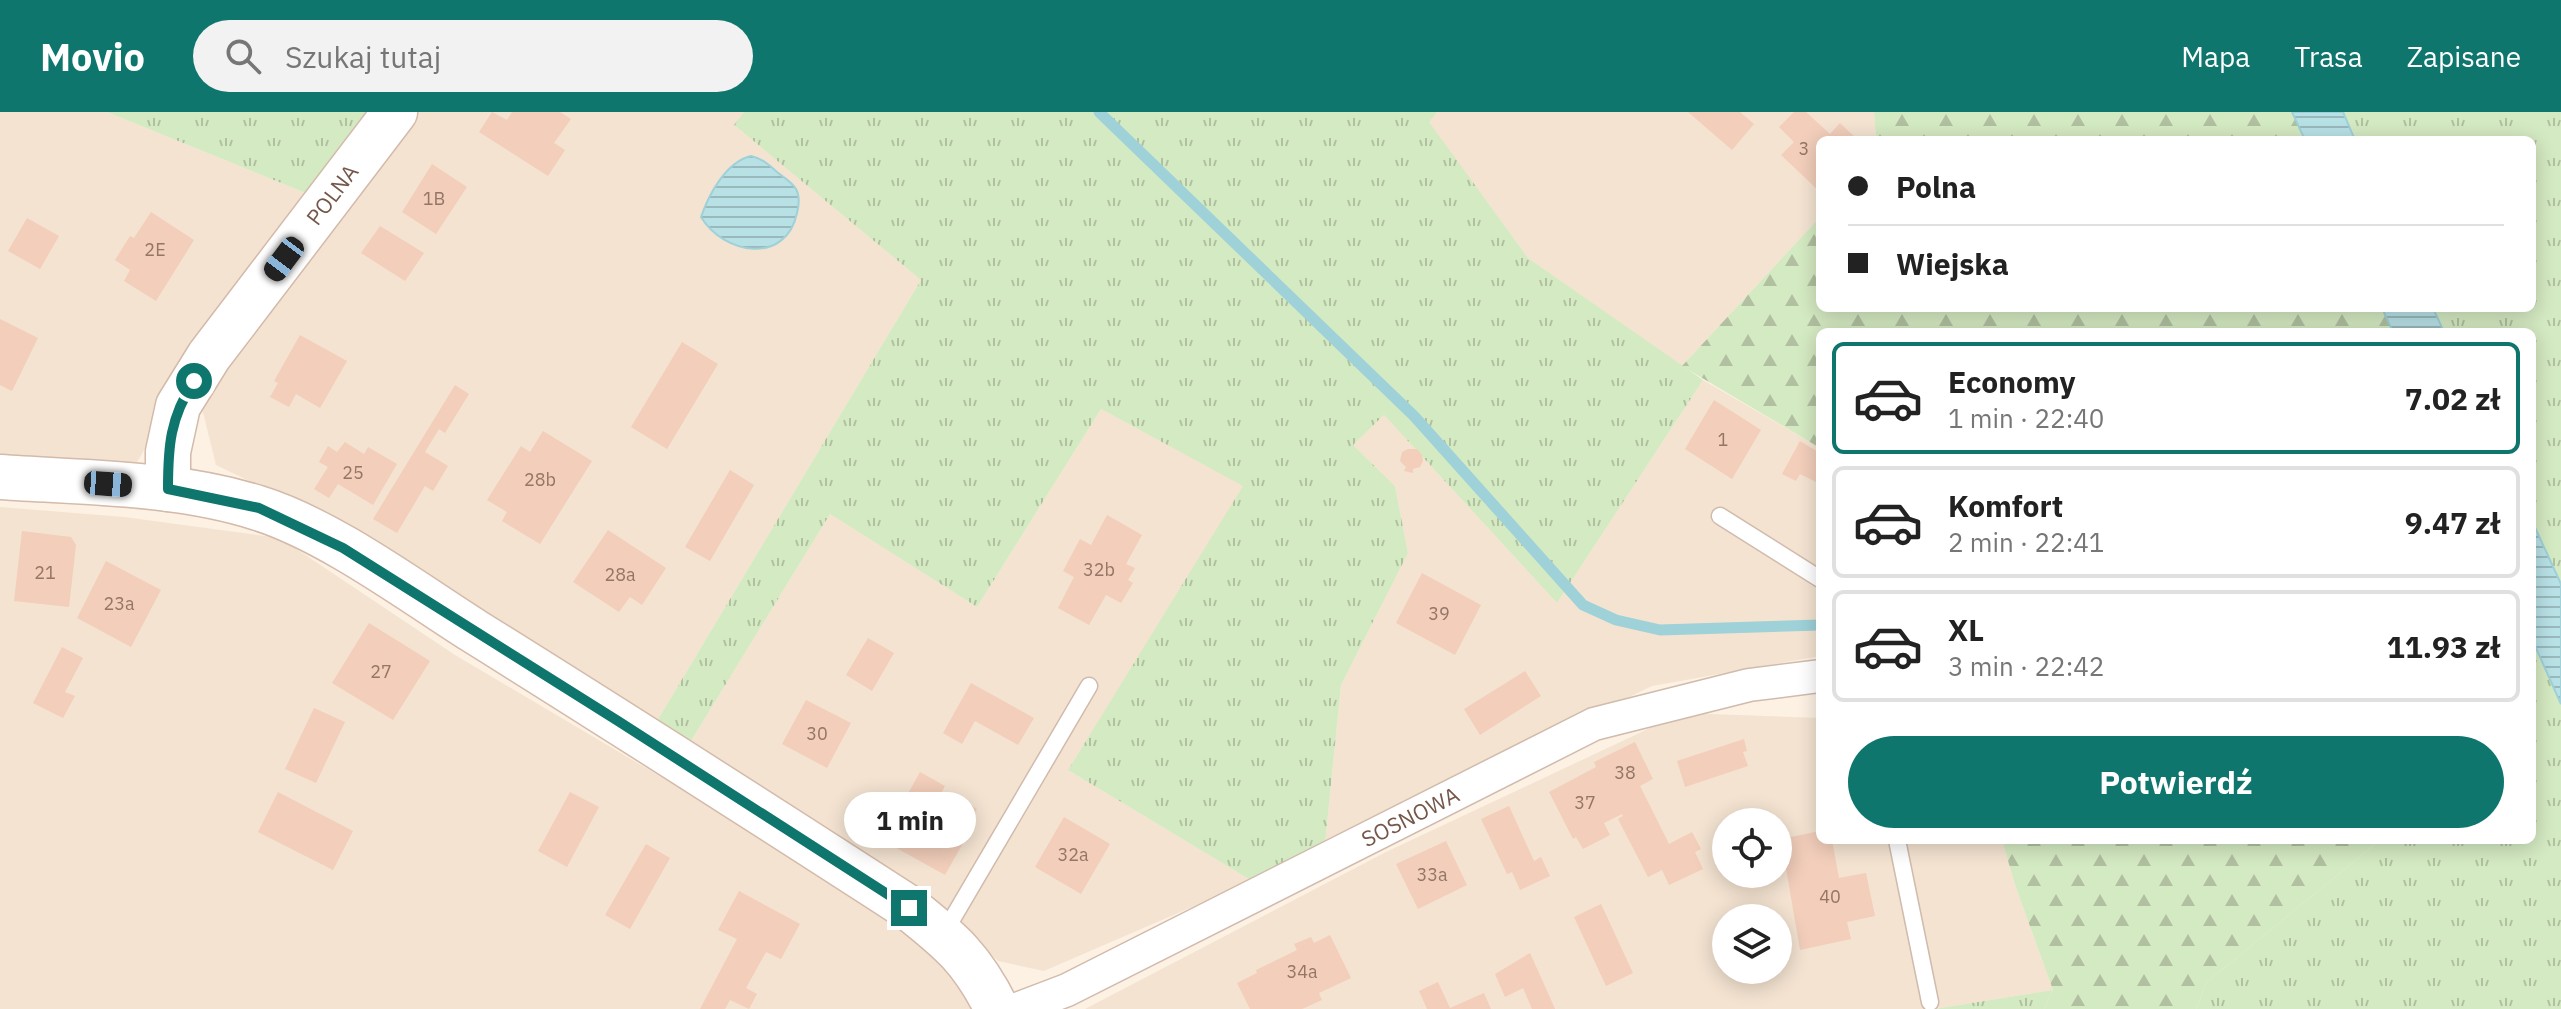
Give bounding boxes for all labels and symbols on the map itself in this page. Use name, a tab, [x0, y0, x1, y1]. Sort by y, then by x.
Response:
house number: 3	[1799, 137, 1809, 160]
street label: POLNA	[299, 158, 364, 231]
house number: 1B	[423, 187, 445, 210]
car	[260, 233, 308, 285]
house number: 2E	[144, 238, 166, 261]
route start	[176, 363, 212, 399]
house number: 1	[1718, 428, 1728, 451]
house number: 25	[342, 461, 364, 484]
house number: 28b	[524, 468, 556, 491]
car	[83, 470, 133, 498]
house number: 32b	[1083, 558, 1115, 581]
house number: 21	[34, 561, 56, 584]
house number: 28a	[604, 563, 636, 586]
house number: 23a	[103, 592, 135, 615]
house number: 39	[1428, 602, 1450, 625]
house number: 27	[370, 660, 392, 683]
house number: 30	[806, 722, 828, 745]
house number: 38	[1614, 761, 1636, 784]
street label: SOSNOWA	[1356, 779, 1464, 853]
house number: 37	[1574, 791, 1596, 814]
callout: 1 min	[843, 792, 975, 848]
house number: 32a	[1057, 843, 1089, 866]
house number: 33a	[1416, 863, 1448, 886]
house number: 40	[1819, 885, 1841, 908]
route end	[891, 890, 927, 926]
house number: 34a	[1286, 960, 1318, 983]

